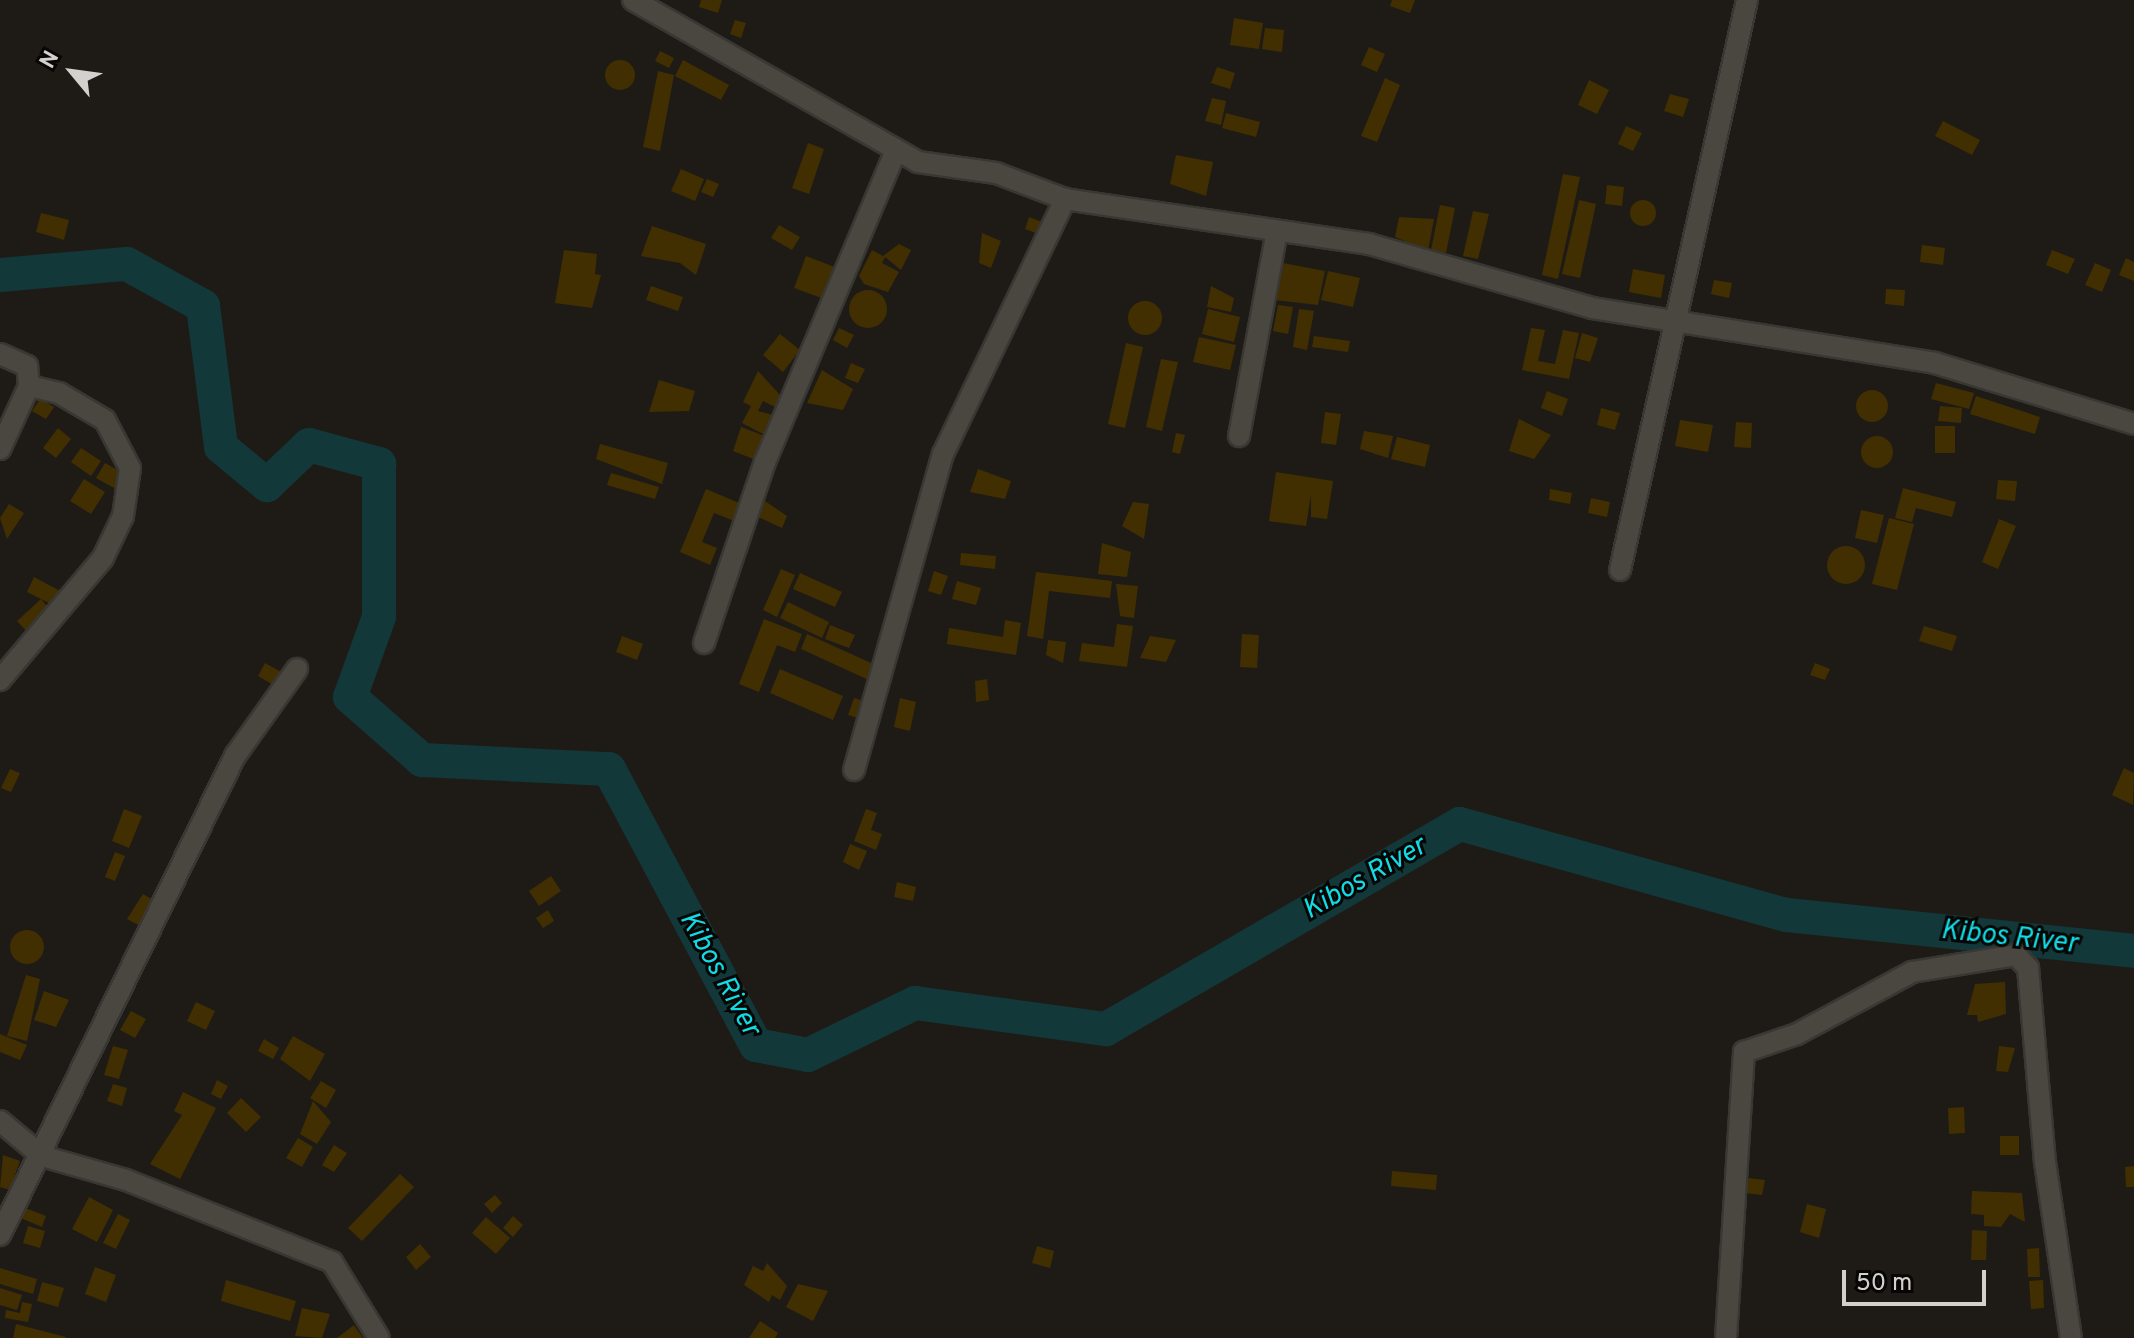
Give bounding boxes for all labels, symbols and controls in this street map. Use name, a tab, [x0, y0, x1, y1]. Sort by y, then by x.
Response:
north arrow	[32, 32, 112, 112]
text: N	[35, 47, 66, 74]
water label: Kibos River	[1297, 830, 1433, 928]
water label: Kibos River	[671, 906, 767, 1042]
water label: Kibos River	[1939, 914, 2079, 962]
scale bar	[1846, 1254, 1990, 1304]
text: 50 m	[1856, 1269, 1912, 1299]

